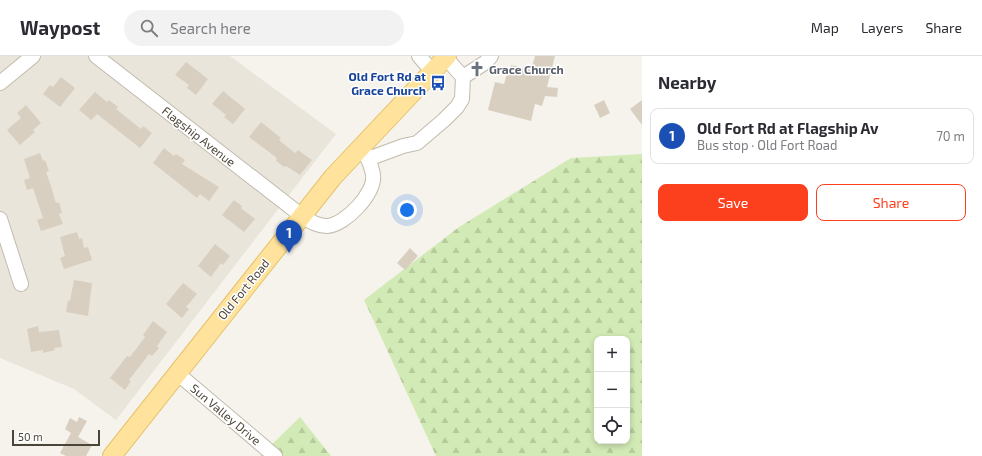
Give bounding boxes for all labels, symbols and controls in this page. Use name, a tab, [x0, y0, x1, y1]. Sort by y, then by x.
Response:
search box	[124, 10, 404, 46]
text: Waypost	[20, 16, 100, 39]
icon: search	[138, 17, 160, 39]
text: Search here	[170, 19, 251, 37]
text: Map	[811, 19, 839, 36]
text: Layers	[861, 19, 903, 36]
text: Share	[925, 19, 962, 36]
church icon: Grace Church	[468, 60, 486, 78]
place label: Grace Church	[489, 62, 564, 76]
place label: Old Fort Rd at Grace Church	[349, 69, 426, 97]
text: Nearby	[658, 72, 716, 92]
bus stop icon: Old Fort Rd at Grace Church	[429, 74, 447, 92]
street label: Flagship Avenue	[160, 103, 238, 169]
text: Old Fort Rd at Flagship Av	[697, 119, 879, 137]
text: 1	[669, 128, 675, 144]
text: 70 m	[936, 128, 965, 144]
text: Bus stop · Old Fort Road	[697, 137, 837, 153]
button: Save	[658, 184, 808, 221]
button: Share	[816, 184, 966, 221]
your location	[397, 200, 417, 220]
pin: 1	[276, 220, 302, 253]
street label: Old Fort Road	[214, 256, 272, 322]
map controls	[594, 336, 630, 444]
button: +	[594, 336, 630, 372]
button: −	[594, 372, 630, 408]
street label: Sun Valley Drive	[188, 381, 264, 447]
button: locate	[594, 408, 630, 444]
scale bar	[12, 428, 100, 447]
text: 50 m	[18, 430, 43, 443]

